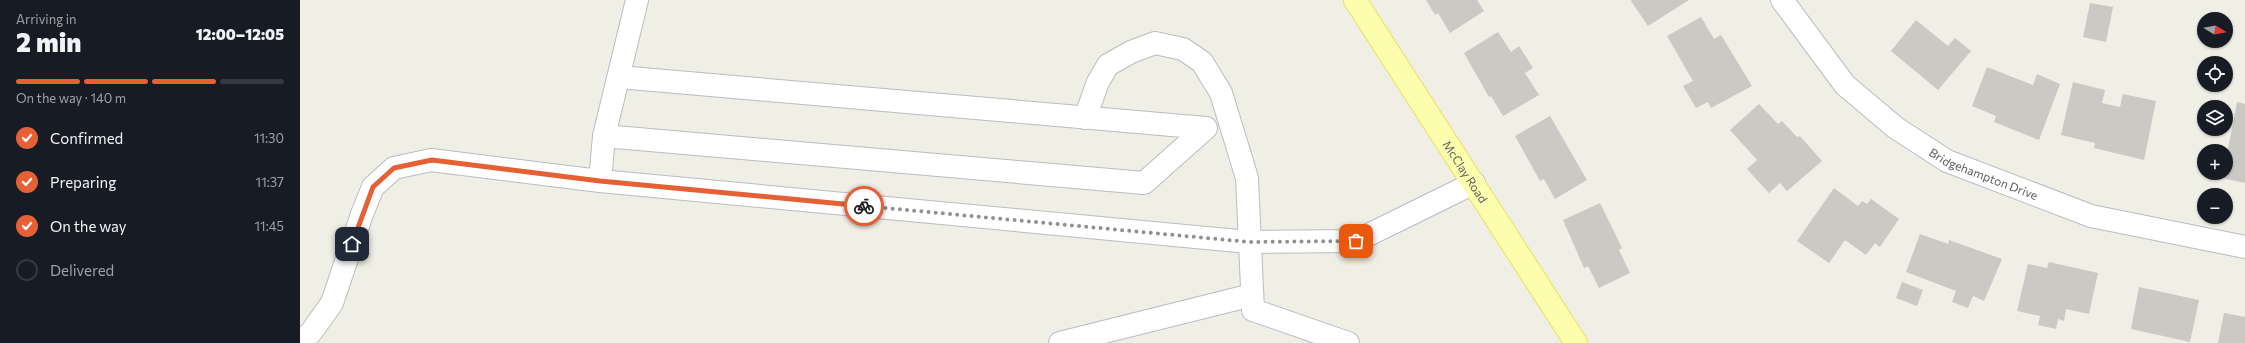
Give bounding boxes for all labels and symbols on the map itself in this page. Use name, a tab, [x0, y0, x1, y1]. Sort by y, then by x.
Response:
north arrow	[2197, 12, 2233, 48]
street label: McClay Road	[1440, 138, 1491, 205]
street label: Bridgehampton Drive	[1927, 145, 2040, 202]
courier	[844, 186, 884, 226]
pin	[1339, 224, 1373, 258]
pin	[335, 227, 369, 261]

